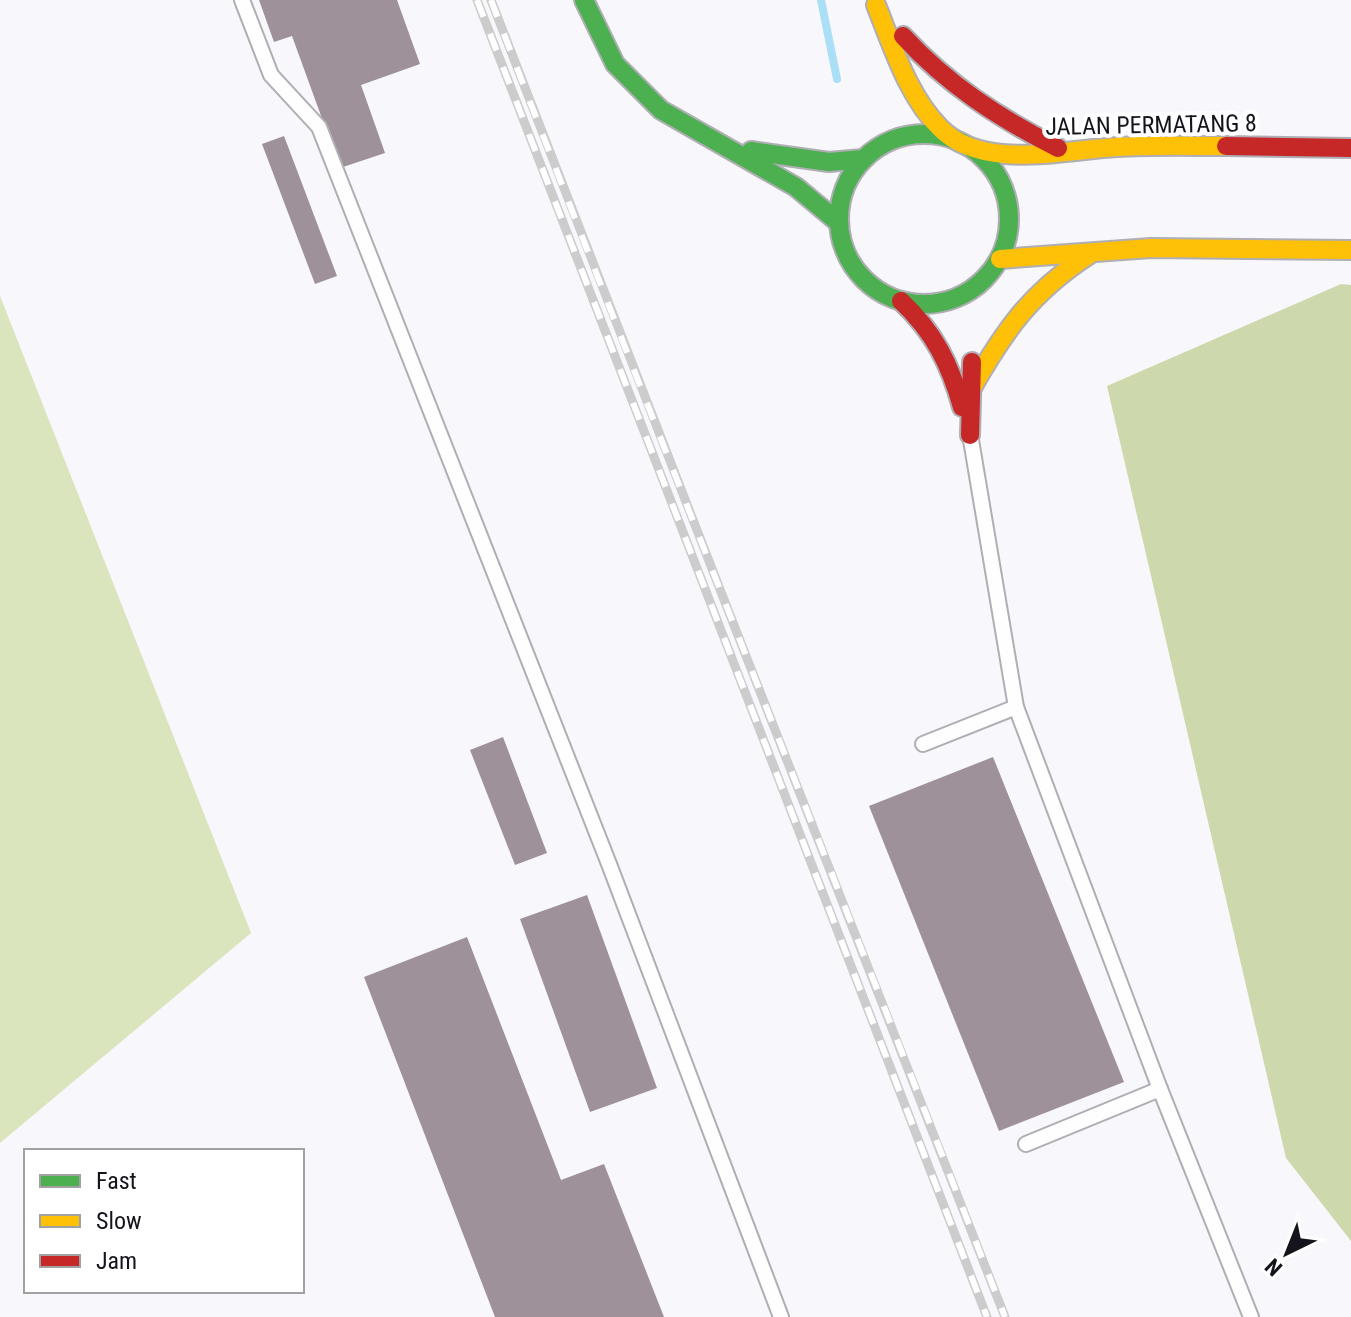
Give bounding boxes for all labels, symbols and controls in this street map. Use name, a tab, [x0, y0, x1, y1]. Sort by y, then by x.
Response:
street label: JALAN PERMATANG 8	[1045, 109, 1257, 141]
legend	[24, 1149, 304, 1293]
text: Fast	[96, 1167, 137, 1195]
text: Slow	[96, 1207, 142, 1235]
north arrow	[1247, 1213, 1327, 1293]
text: Jam	[96, 1247, 137, 1275]
text: N	[1260, 1254, 1287, 1281]

